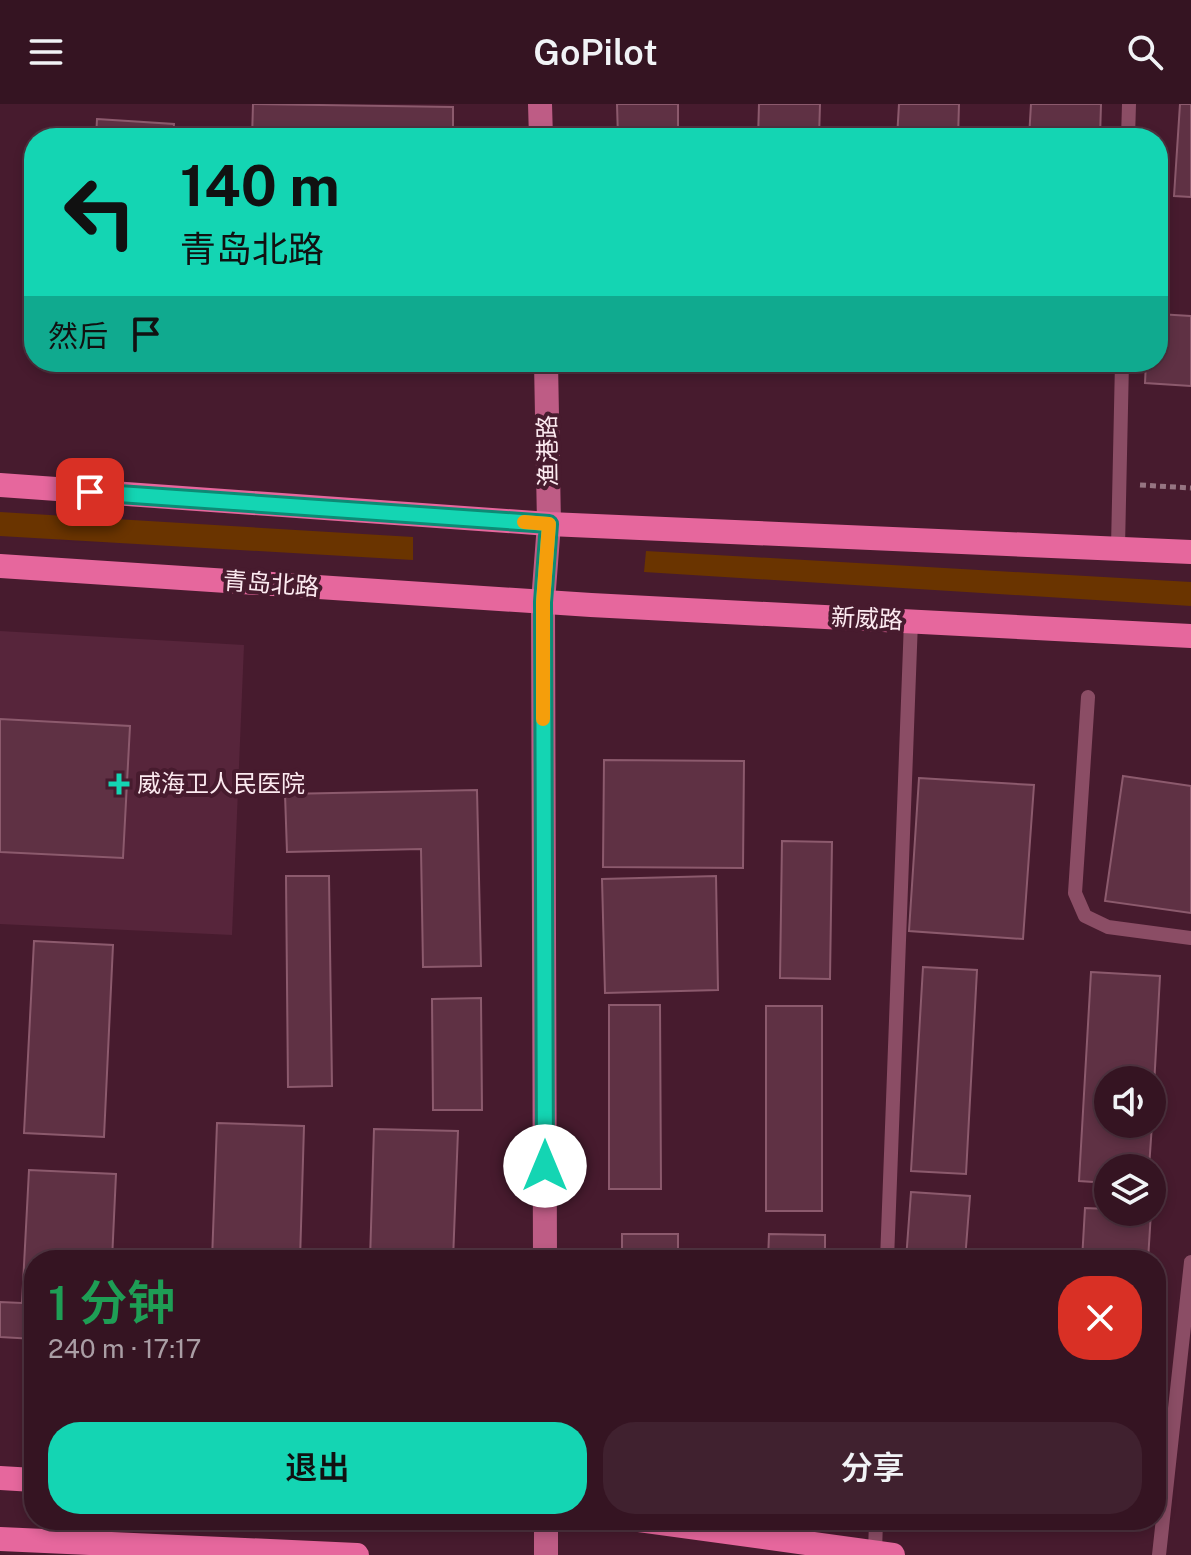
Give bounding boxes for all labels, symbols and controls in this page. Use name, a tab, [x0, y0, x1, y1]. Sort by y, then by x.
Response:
icon: menu	[24, 30, 68, 74]
icon: search	[1123, 30, 1167, 74]
text: GoPilot	[533, 31, 658, 73]
text: 140 m	[180, 153, 340, 219]
icon: left	[48, 160, 152, 264]
text: 青岛北路	[180, 228, 324, 270]
icon: arrive	[124, 312, 168, 356]
text: 然后	[48, 318, 108, 354]
street label: 渔港路	[532, 415, 562, 487]
pin	[56, 458, 124, 526]
icon: arrive	[68, 470, 112, 514]
street label: 青岛北路	[222, 566, 320, 600]
street label: 新威路	[830, 602, 904, 634]
place label: 威海卫人民医院	[137, 769, 305, 797]
marker: 威海卫人民医院	[108, 773, 130, 795]
map controls	[1094, 1066, 1166, 1226]
button: sound	[1094, 1066, 1166, 1138]
position arrow	[503, 1124, 587, 1208]
button: layers	[1094, 1154, 1166, 1226]
text: 1 分钟	[48, 1274, 175, 1331]
button: close	[1058, 1276, 1142, 1360]
text: 240 m · 17:17	[48, 1333, 201, 1364]
button: 退出	[48, 1422, 587, 1514]
button: 分享	[603, 1422, 1142, 1514]

